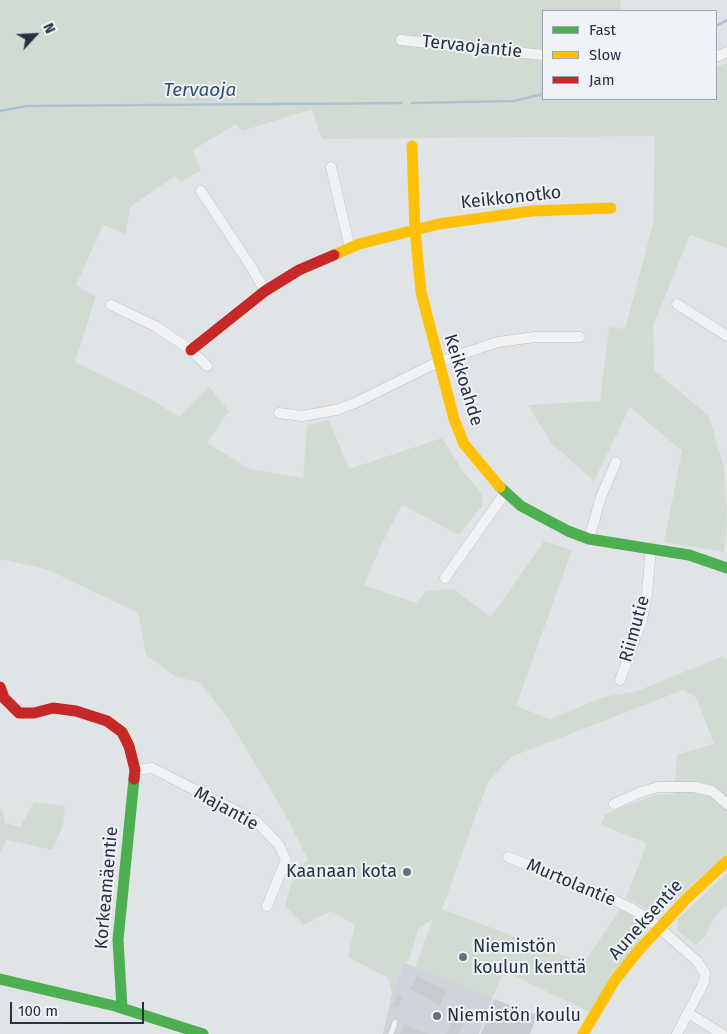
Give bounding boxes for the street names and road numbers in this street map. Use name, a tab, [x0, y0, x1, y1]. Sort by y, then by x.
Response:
street label: Tervaojantie	[421, 31, 523, 63]
street label: Keikkonotko	[460, 182, 562, 214]
street label: Keikkoahde	[439, 332, 487, 428]
street label: Riimutie	[615, 593, 655, 665]
street label: Majantie	[190, 782, 262, 836]
street label: Korkeamäentie	[91, 826, 123, 950]
street label: Murtolantie	[523, 854, 619, 912]
street label: Auneksentie	[604, 875, 688, 965]

